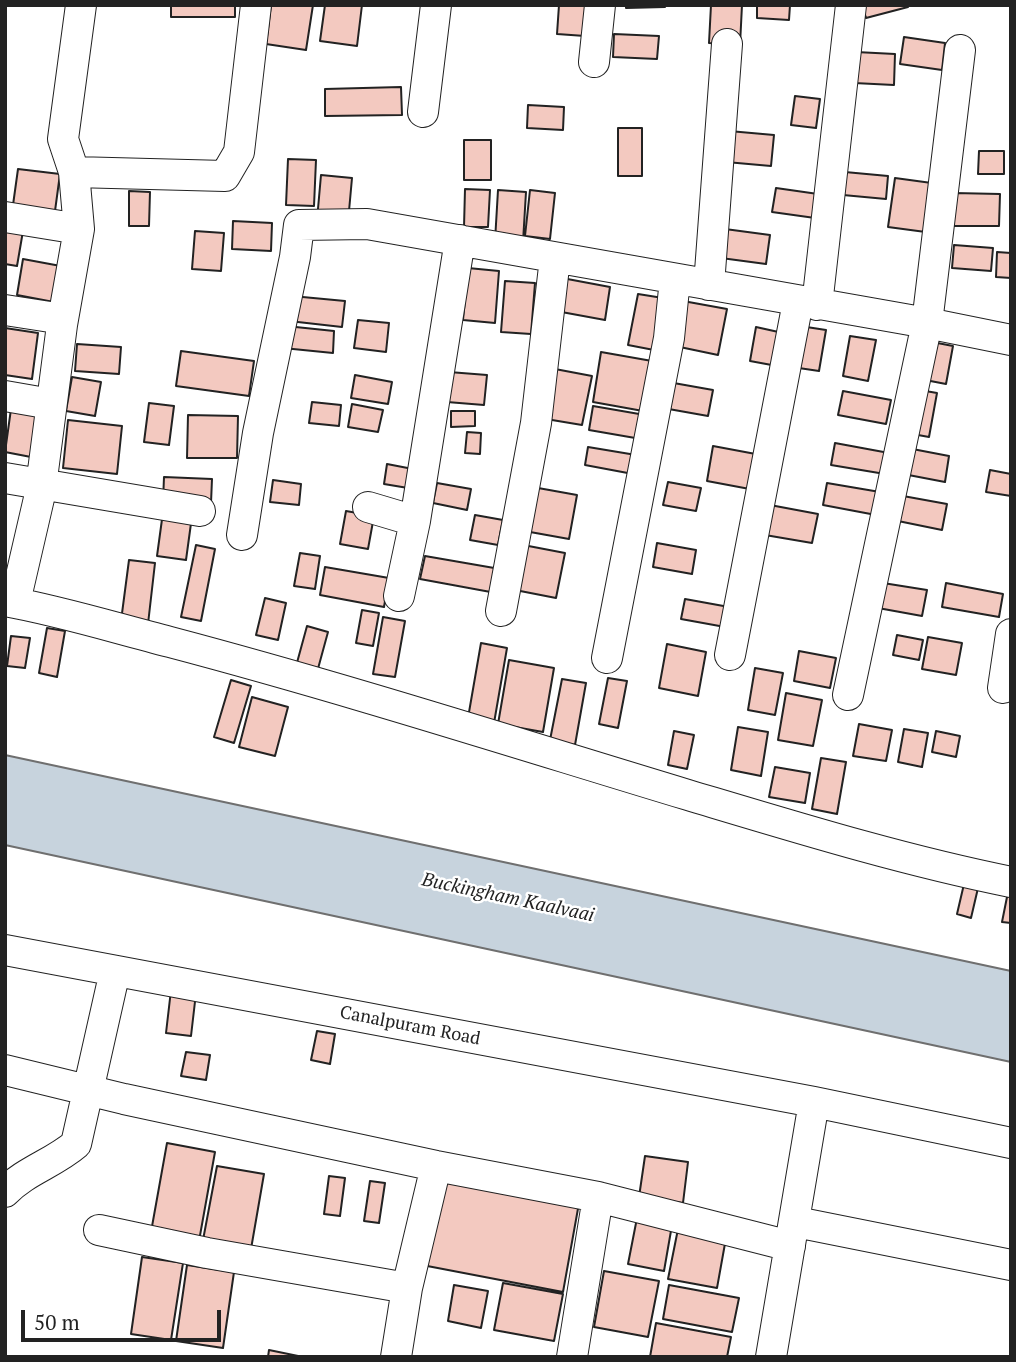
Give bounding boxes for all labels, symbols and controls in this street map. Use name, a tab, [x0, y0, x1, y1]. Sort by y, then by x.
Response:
water label: Buckingham Kaalvaai	[420, 869, 596, 927]
street label: Canalpuram Road	[338, 1002, 482, 1050]
scale bar	[24, 1296, 224, 1340]
text: 50 m	[34, 1308, 80, 1336]

